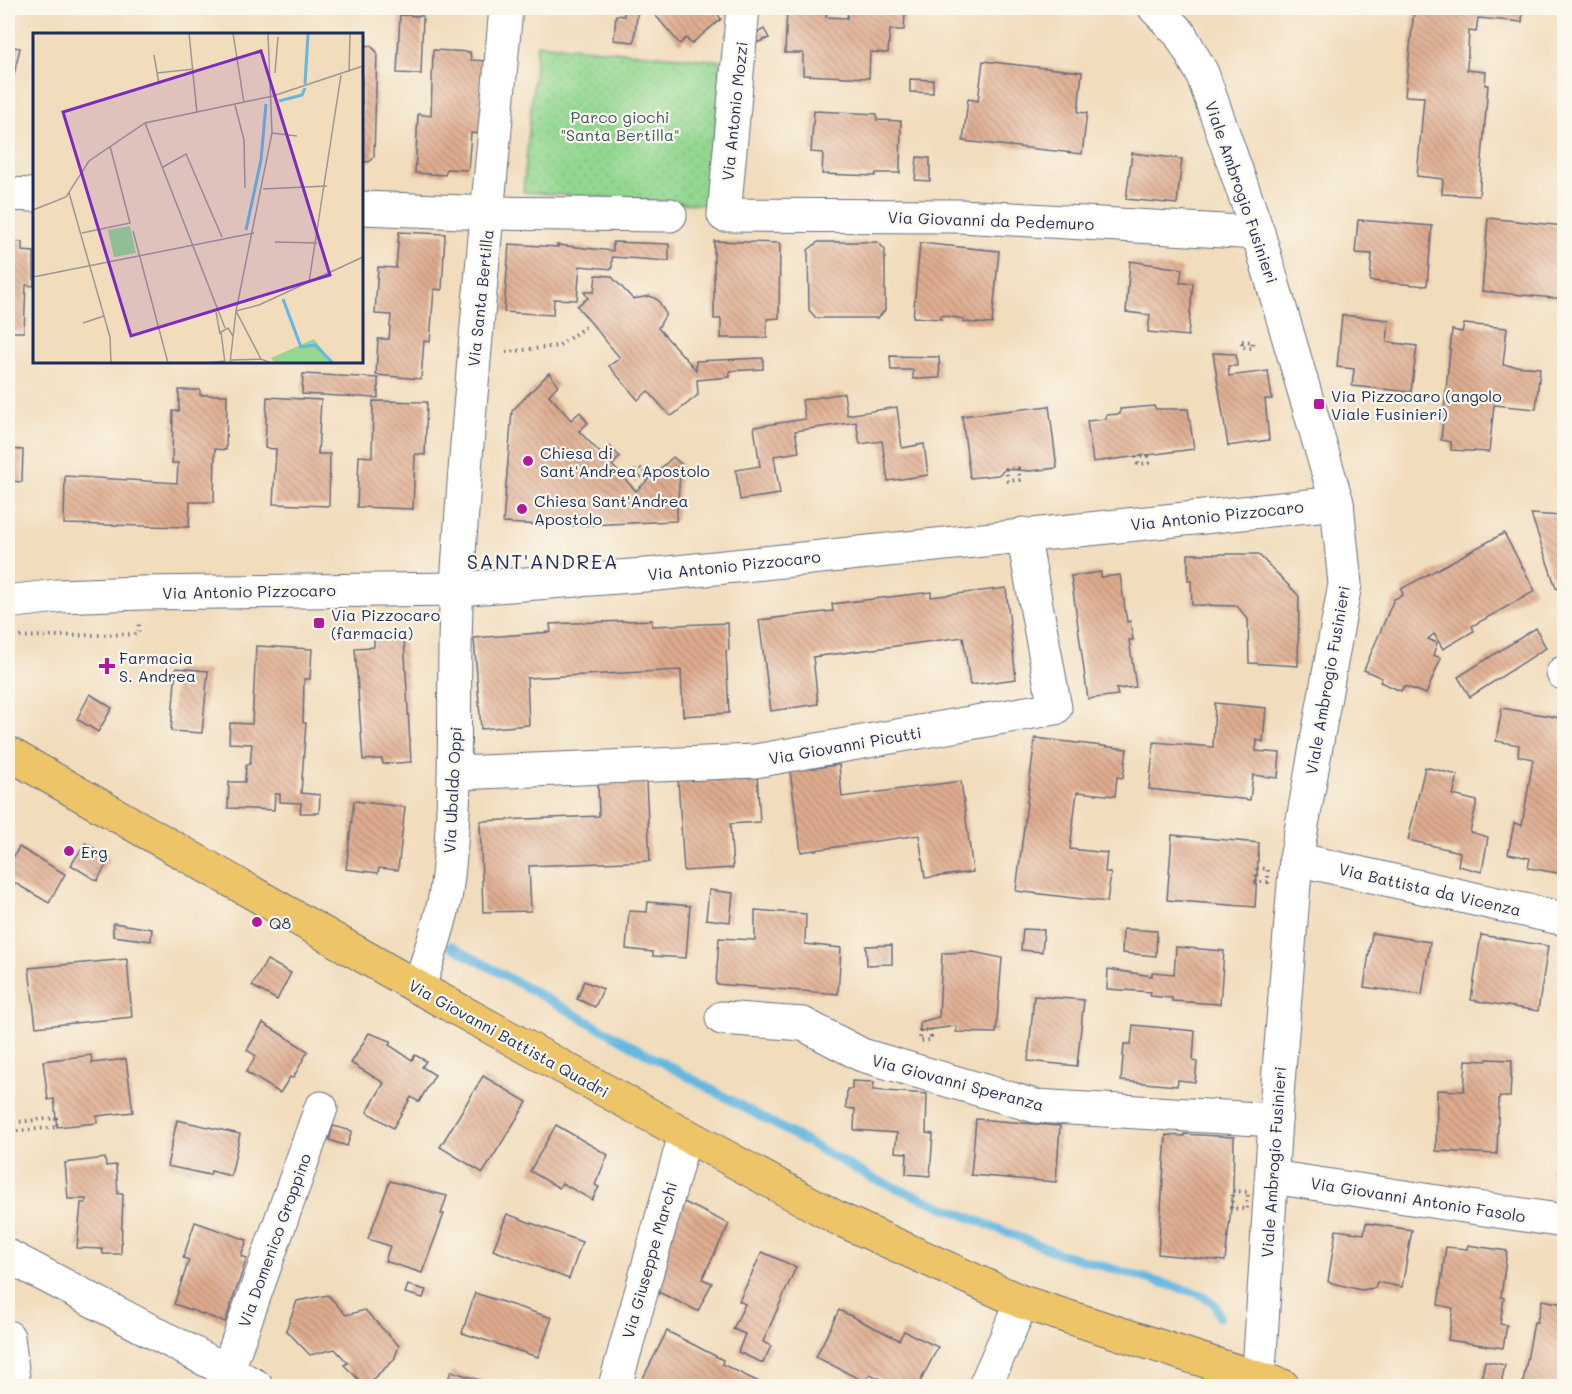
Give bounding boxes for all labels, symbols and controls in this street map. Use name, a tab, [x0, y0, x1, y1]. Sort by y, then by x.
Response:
inset map	[33, 33, 363, 363]
street label: Via Antonio Mozzi	[716, 40, 752, 182]
street label: Viale Ambrogio Fusinieri	[1201, 98, 1283, 286]
park label: Parco giochi "Santa Bertilla"	[560, 106, 680, 145]
street label: Via Giovanni da Pedemuro	[887, 206, 1095, 234]
street label: Via Santa Bertilla	[462, 228, 498, 368]
place label: Via Pizzocaro (angolo Viale Fusinieri)	[1331, 385, 1502, 424]
marker: Via Pizzocaro (angolo Viale Fusinieri)	[1312, 397, 1326, 411]
place label: Chiesa di Sant'Andrea Apostolo	[540, 442, 710, 481]
marker: Chiesa di Sant'Andrea Apostolo	[521, 454, 535, 468]
place label: Chiesa Sant'Andrea Apostolo	[534, 490, 689, 529]
street label: Via Antonio Pizzocaro	[1129, 495, 1305, 535]
marker: Chiesa Sant'Andrea Apostolo	[515, 502, 529, 516]
street label: Via Antonio Pizzocaro	[646, 545, 822, 585]
district label: SANT'ANDREA	[467, 548, 619, 574]
street label: Via Antonio Pizzocaro	[162, 579, 336, 603]
street label: Viale Ambrogio Fusinieri	[1300, 584, 1354, 776]
place label: Via Pizzocaro (farmacia)	[331, 604, 440, 643]
marker: Via Pizzocaro (farmacia)	[312, 616, 326, 630]
place label: Farmacia S. Andrea	[119, 647, 196, 686]
marker: Farmacia S. Andrea	[100, 659, 114, 673]
street label: Via Giovanni Picutti	[767, 721, 923, 769]
street label: Via Ubaldo Oppi	[438, 726, 466, 854]
place label: Erg	[81, 841, 107, 862]
marker: Erg	[62, 844, 76, 858]
street label: Via Battista da Vicenza	[1337, 858, 1523, 920]
place label: Q8	[269, 912, 291, 933]
marker: Q8	[250, 915, 264, 929]
street label: Via Giovanni Battista Quadri	[405, 974, 613, 1102]
street label: Via Giovanni Speranza	[870, 1049, 1046, 1115]
street label: Viale Ambrogio Fusinieri	[1256, 1066, 1290, 1258]
street label: Via Domenico Groppino	[233, 1150, 315, 1330]
street label: Via Giovanni Antonio Fasolo	[1309, 1172, 1527, 1226]
street label: Via Giuseppe Marchi	[617, 1179, 681, 1341]

